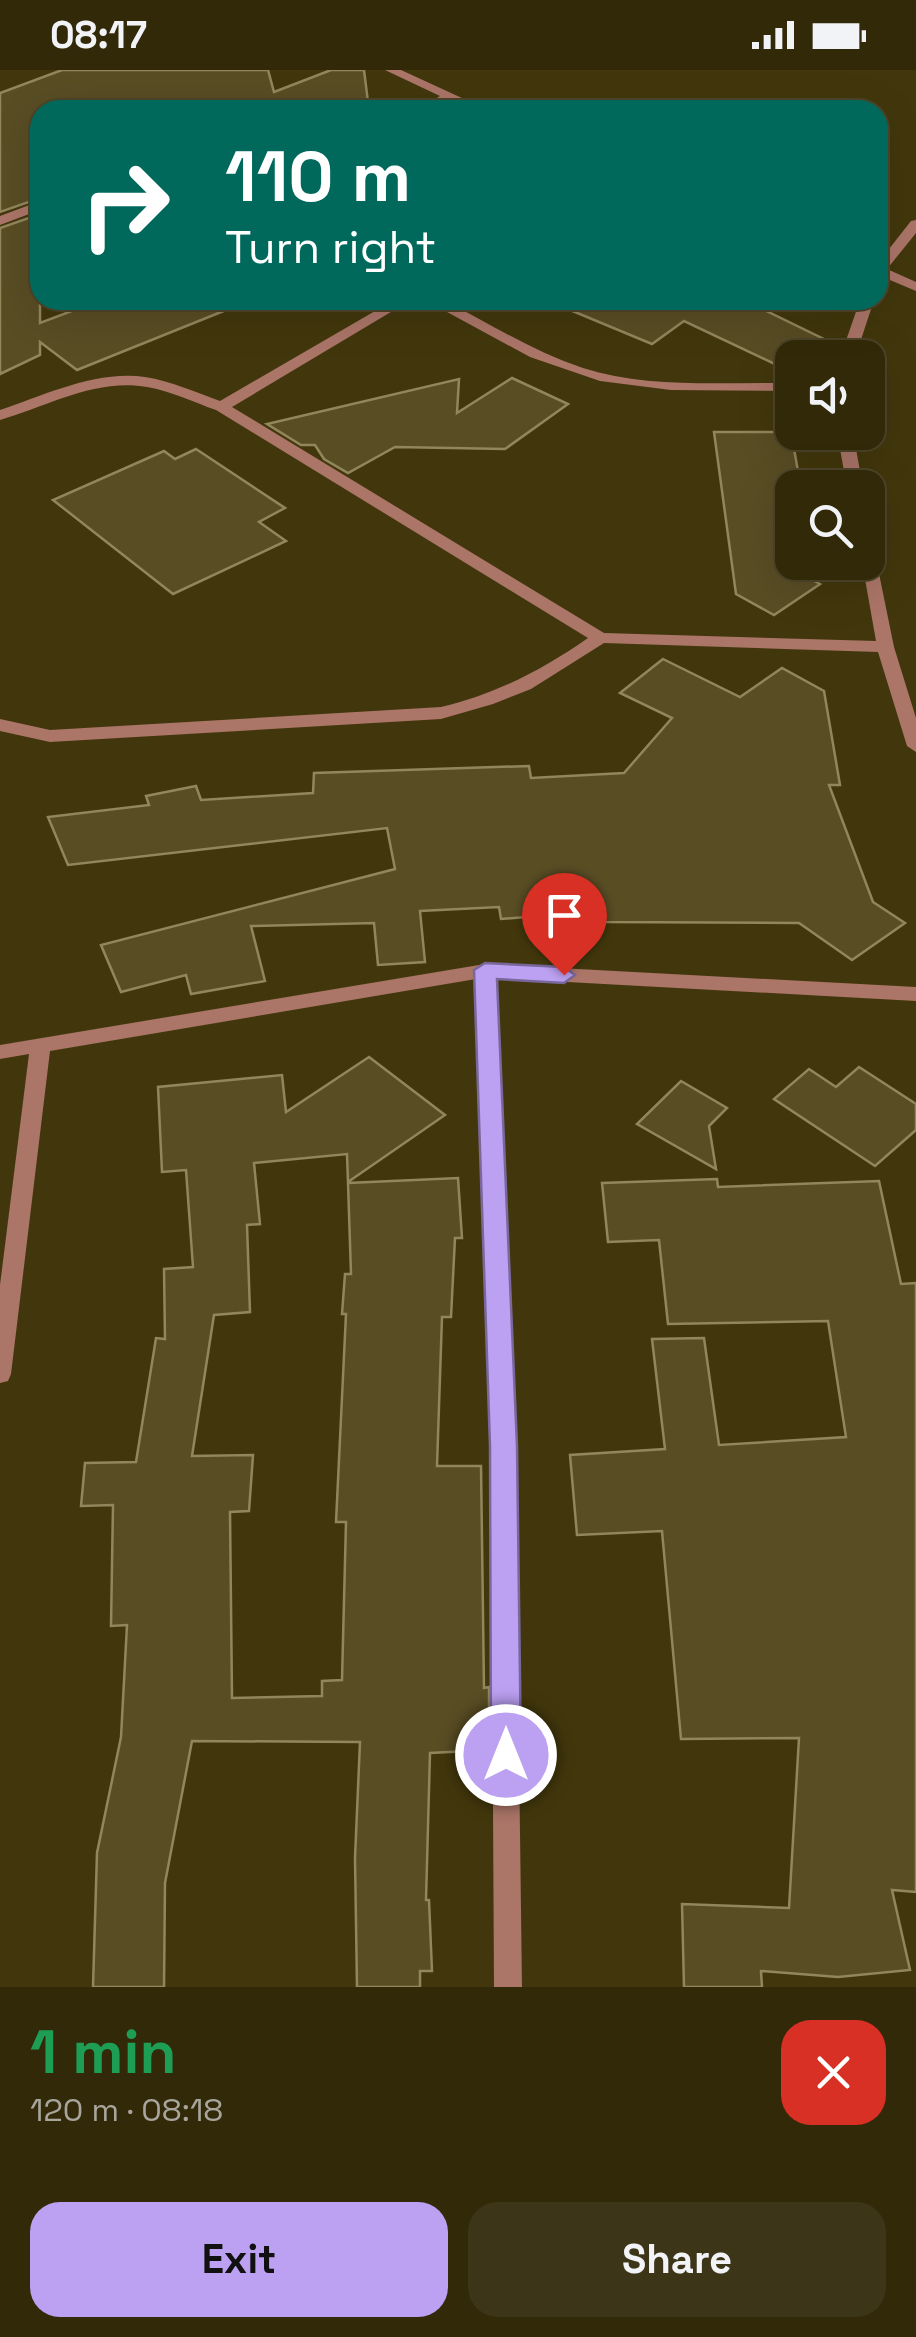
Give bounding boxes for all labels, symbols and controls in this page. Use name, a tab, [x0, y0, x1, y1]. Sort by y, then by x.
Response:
text: 08:17	[50, 11, 147, 59]
text: 110 m	[225, 132, 411, 221]
icon: right	[60, 140, 190, 270]
text: Turn right	[225, 219, 436, 276]
map controls	[775, 340, 885, 580]
button: sound	[775, 340, 885, 450]
button: search	[775, 470, 885, 580]
pin	[522, 873, 607, 976]
icon: arrive	[537, 888, 592, 943]
position arrow	[454, 1703, 558, 1807]
text: 1 min	[30, 2014, 177, 2091]
button: close	[781, 2020, 886, 2125]
text: 120 m · 08:18	[30, 2090, 223, 2130]
button: Exit	[30, 2202, 448, 2317]
button: Share	[468, 2202, 886, 2317]

